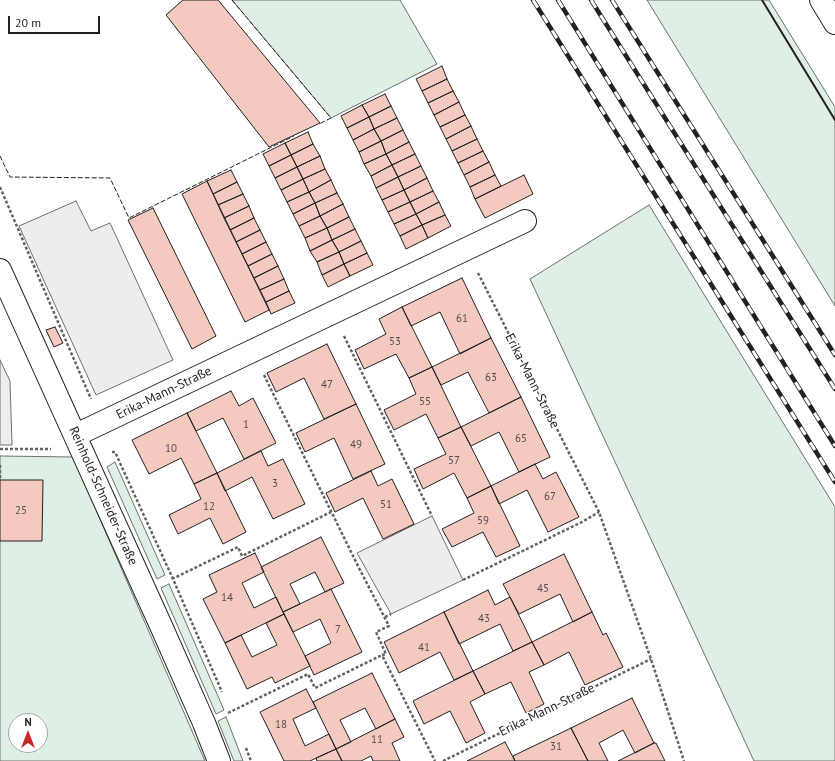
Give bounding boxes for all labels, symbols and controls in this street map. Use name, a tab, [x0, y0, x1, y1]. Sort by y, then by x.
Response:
scale bar	[10, 8, 102, 34]
text: 20 m	[15, 15, 41, 30]
house number: 61	[456, 312, 468, 326]
street label: Erika-Mann-Straße	[501, 331, 563, 431]
house number: 53	[389, 335, 401, 349]
street label: Erika-Mann-Straße	[114, 363, 214, 423]
house number: 63	[485, 371, 497, 385]
house number: 47	[321, 378, 333, 392]
house number: 55	[419, 395, 431, 409]
house number: 1	[243, 418, 249, 432]
street label: Reinhold-Schneider-Straße	[65, 424, 141, 568]
house number: 65	[515, 432, 527, 446]
house number: 49	[350, 438, 362, 452]
house number: 10	[165, 442, 177, 456]
house number: 57	[448, 454, 460, 468]
house number: 3	[272, 477, 278, 491]
house number: 67	[544, 490, 556, 504]
house number: 51	[380, 498, 392, 512]
house number: 12	[203, 500, 215, 514]
house number: 25	[15, 504, 27, 518]
house number: 59	[477, 514, 489, 528]
house number: 45	[537, 582, 549, 596]
house number: 14	[221, 591, 233, 605]
house number: 43	[478, 612, 490, 626]
house number: 7	[335, 623, 341, 637]
house number: 41	[418, 641, 430, 655]
street label: Erika-Mann-Straße	[497, 680, 597, 740]
north arrow	[8, 713, 48, 753]
text: N	[24, 715, 32, 729]
house number: 18	[275, 718, 287, 732]
house number: 11	[371, 733, 383, 747]
house number: 31	[550, 740, 562, 754]

